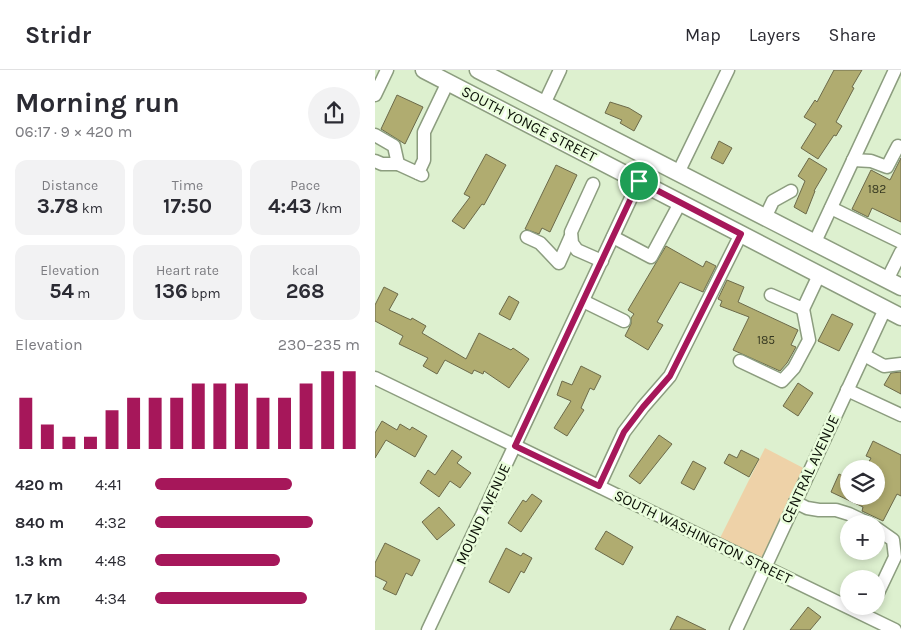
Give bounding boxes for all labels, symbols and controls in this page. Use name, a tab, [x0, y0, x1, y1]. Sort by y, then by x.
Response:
text: Stridr	[25, 21, 91, 49]
text: Map	[685, 24, 721, 46]
text: Layers	[749, 24, 801, 46]
text: Share	[829, 24, 876, 46]
street label: SOUTH YONGE STREET	[458, 82, 600, 166]
text: Morning run	[15, 86, 180, 119]
button: share	[308, 87, 360, 139]
text: 06:17 · 9 × 420 m	[15, 122, 132, 141]
pin	[618, 160, 660, 202]
icon: arrive	[625, 167, 653, 195]
text: Distance	[42, 177, 98, 194]
text: Time	[172, 177, 203, 194]
text: Pace	[290, 177, 320, 194]
house number: 182	[868, 182, 886, 196]
text: 3.78	[37, 194, 78, 218]
text: 17:50	[163, 194, 212, 218]
text: 4:43	[268, 194, 312, 218]
text: km	[78, 200, 103, 217]
text: /km	[312, 200, 342, 217]
text: Elevation	[40, 262, 99, 279]
text: Heart rate	[156, 262, 219, 279]
text: kcal	[292, 262, 319, 279]
text: 54	[49, 279, 74, 303]
text: 136	[154, 279, 188, 303]
text: 268	[286, 279, 325, 303]
text: m	[74, 285, 90, 302]
text: bpm	[188, 285, 221, 302]
house number: 185	[757, 333, 775, 347]
text: Elevation	[15, 335, 83, 354]
text: 230–235 m	[278, 335, 360, 354]
street label: CENTRAL AVENUE	[777, 412, 843, 526]
map controls	[840, 460, 885, 615]
button: layers	[840, 460, 885, 505]
street label: MOUND AVENUE	[452, 461, 514, 567]
text: 420 m	[15, 475, 64, 494]
text: 4:41	[95, 475, 122, 494]
street label: SOUTH WASHINGTON STREET	[611, 486, 795, 588]
text: 840 m	[15, 513, 64, 532]
text: 4:32	[95, 513, 126, 532]
button: +	[840, 515, 885, 560]
text: 1.3 km	[15, 551, 63, 570]
text: 4:48	[95, 551, 126, 570]
button: −	[840, 570, 885, 615]
text: 1.7 km	[15, 589, 61, 608]
text: 4:34	[95, 589, 126, 608]

